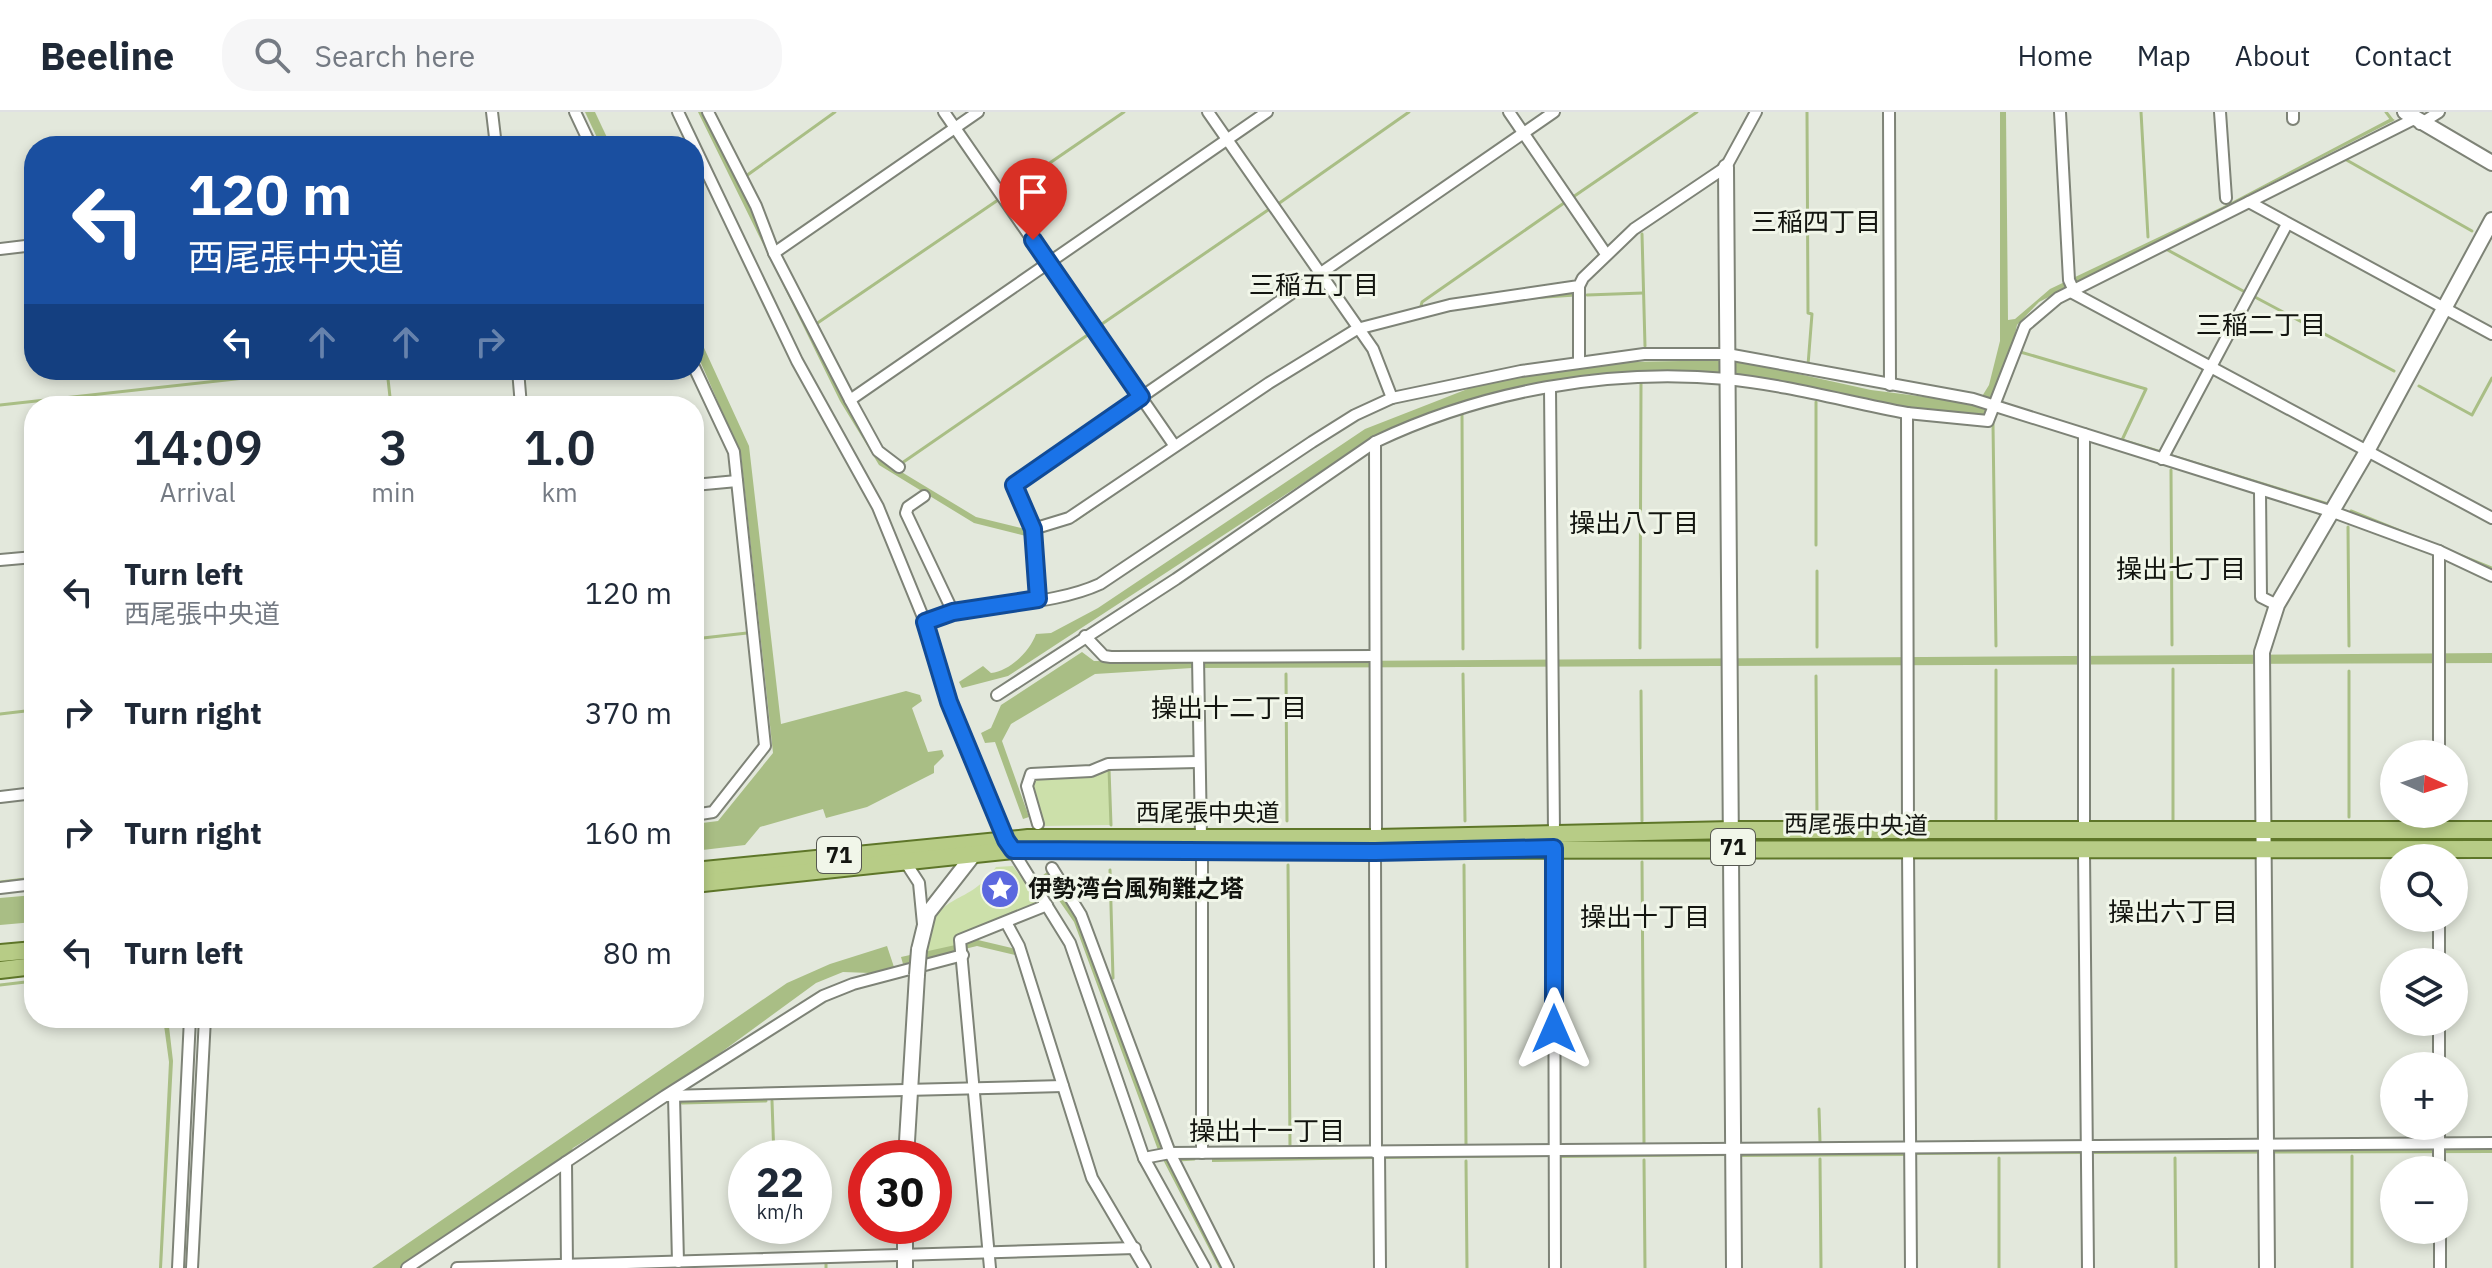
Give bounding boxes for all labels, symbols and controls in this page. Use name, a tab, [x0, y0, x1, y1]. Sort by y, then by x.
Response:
search box	[222, 19, 782, 91]
text: Beeline	[40, 31, 174, 80]
icon: search	[250, 33, 294, 77]
text: Search here	[314, 36, 475, 75]
text: Home	[2017, 37, 2093, 74]
text: Map	[2137, 37, 2191, 74]
text: About	[2235, 37, 2310, 74]
text: Contact	[2354, 37, 2452, 74]
text: 120 m	[188, 158, 352, 230]
pin	[999, 158, 1067, 240]
icon: left	[56, 168, 160, 272]
icon: arrive	[1011, 170, 1055, 214]
district label: 三稲四丁目	[1751, 204, 1881, 238]
text: 西尾張中央道	[188, 233, 404, 280]
district label: 三稲五丁目	[1249, 267, 1379, 301]
district label: 三稲二丁目	[2196, 307, 2326, 341]
icon: left	[216, 320, 260, 364]
icon: ahead	[300, 320, 344, 364]
icon: ahead	[384, 320, 428, 364]
icon: right	[468, 320, 512, 364]
text: 14:09	[132, 416, 263, 478]
text: 3	[379, 416, 408, 478]
text: 1.0	[524, 416, 596, 478]
text: Arrival	[160, 475, 236, 509]
text: min	[371, 475, 415, 509]
text: km	[541, 475, 578, 509]
district label: 操出八丁目	[1569, 505, 1699, 539]
district label: 操出七丁目	[2116, 551, 2246, 585]
text: Turn left	[124, 554, 243, 593]
icon: left	[56, 570, 100, 614]
text: 120 m	[585, 573, 672, 612]
text: 西尾張中央道	[124, 596, 280, 630]
icon: right	[56, 690, 100, 734]
district label: 操出十二丁目	[1151, 690, 1307, 724]
text: Turn right	[124, 693, 262, 732]
text: 370 m	[585, 693, 672, 732]
north arrow	[2380, 740, 2468, 828]
map controls	[2380, 740, 2468, 1244]
street label: 西尾張中央道	[1136, 796, 1280, 828]
street label: 西尾張中央道	[1784, 807, 1928, 841]
icon: right	[56, 810, 100, 854]
text: Turn right	[124, 813, 262, 852]
text: 160 m	[585, 813, 672, 852]
road number: 71	[1711, 829, 1755, 865]
road number: 71	[817, 837, 861, 873]
button: search	[2380, 844, 2468, 932]
place icon: 伊勢湾台風殉難之塔	[979, 868, 1021, 910]
place label: 伊勢湾台風殉難之塔	[1028, 872, 1244, 904]
district label: 操出六丁目	[2108, 894, 2238, 928]
district label: 操出十丁目	[1580, 899, 1710, 933]
icon: left	[56, 930, 100, 974]
text: Turn left	[124, 933, 243, 972]
text: 80 m	[603, 933, 672, 972]
button: layers	[2380, 948, 2468, 1036]
position arrow	[1512, 987, 1596, 1071]
button: +	[2380, 1052, 2468, 1140]
district label: 操出十一丁目	[1189, 1113, 1345, 1147]
speed limit sign: 30	[848, 1140, 952, 1244]
text: 22	[756, 1156, 804, 1208]
button: −	[2380, 1156, 2468, 1244]
text: km/h	[756, 1198, 804, 1225]

